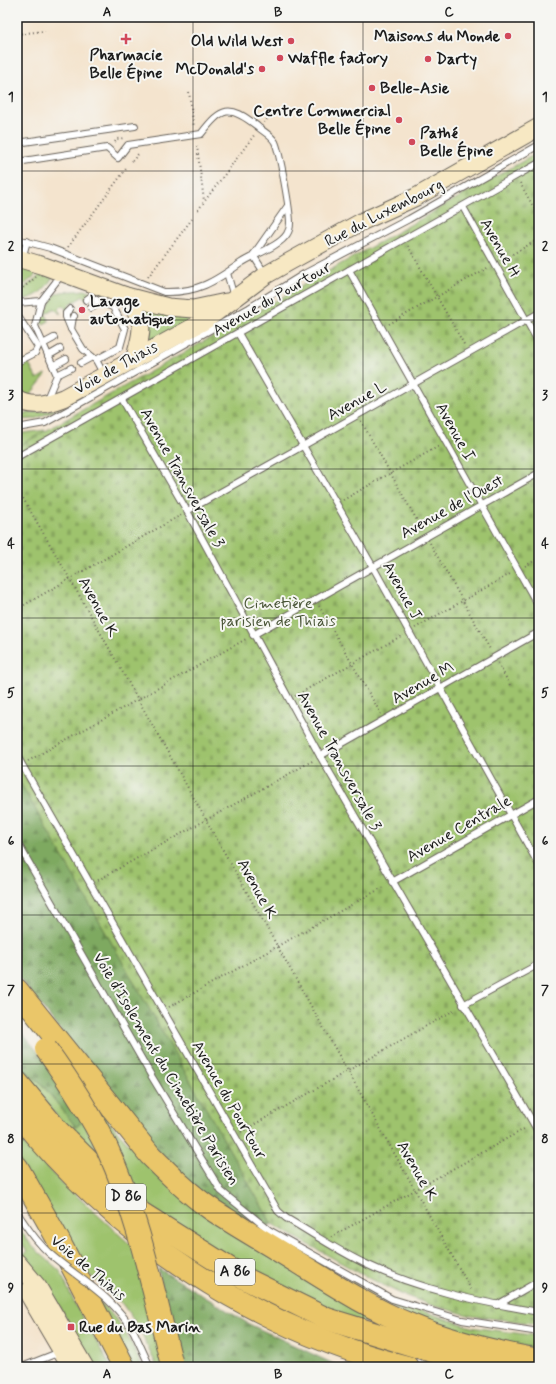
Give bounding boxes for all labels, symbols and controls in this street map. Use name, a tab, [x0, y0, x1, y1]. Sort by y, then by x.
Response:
text: A	[103, 4, 111, 21]
text: B	[274, 4, 283, 21]
text: C	[444, 4, 454, 21]
place label: Maisons du Monde	[374, 26, 500, 47]
place label: Old Wild West	[191, 31, 284, 52]
marker: Maisons du Monde	[503, 31, 513, 41]
marker: Pharmacie Belle Épine	[121, 34, 131, 44]
marker: Old Wild West	[286, 36, 296, 46]
place label: Pharmacie Belle Épine	[89, 45, 163, 84]
place label: Waffle factory	[287, 48, 388, 69]
place label: Darty	[436, 49, 477, 70]
marker: Waffle factory	[275, 53, 285, 63]
marker: Darty	[423, 54, 433, 64]
place label: McDonald's	[175, 59, 255, 80]
marker: McDonald's	[257, 64, 267, 74]
place label: Belle-Asie	[380, 78, 450, 99]
marker: Belle-Asie	[367, 83, 377, 93]
text: 1	[8, 89, 14, 106]
text: 1	[542, 89, 548, 106]
place label: Centre Commercial Belle Épine	[253, 101, 391, 140]
marker: Centre Commercial Belle Épine	[394, 115, 404, 125]
place label: Pathé Belle Épine	[420, 123, 493, 162]
marker: Pathé Belle Épine	[407, 137, 417, 147]
street label: Rue du Luxembourg	[321, 174, 447, 252]
street label: Avenue H	[475, 215, 525, 281]
text: 2	[8, 238, 15, 255]
text: 2	[542, 238, 549, 255]
street label: Avenue du Pourtour	[209, 256, 335, 341]
place label: Lavage automatique	[90, 291, 174, 330]
marker: Lavage automatique	[77, 305, 87, 315]
street label: Voie de Thiais	[70, 336, 162, 400]
street label: Avenue L	[324, 376, 390, 426]
text: 3	[8, 387, 14, 404]
text: 3	[542, 387, 548, 404]
street label: Avenue I	[430, 399, 480, 465]
street label: Avenue Transversale 3	[135, 405, 229, 551]
street label: Avenue de l'Ouest	[397, 470, 507, 544]
text: 4	[7, 536, 15, 553]
text: 4	[541, 536, 549, 553]
street label: Avenue J	[377, 558, 427, 624]
street label: Avenue K	[73, 573, 123, 641]
park label: Cimetière parisien de Thiais	[220, 593, 336, 632]
street label: Avenue M	[388, 657, 458, 709]
text: 5	[7, 685, 15, 702]
text: 5	[541, 685, 549, 702]
street label: Avenue Transversale 3	[292, 688, 386, 834]
street label: Avenue Centrale	[403, 791, 515, 867]
text: 6	[8, 833, 15, 850]
text: 6	[542, 833, 549, 850]
street label: Avenue K	[232, 855, 282, 923]
street label: Voie d'Isolement du Cimetière Parisien	[88, 949, 244, 1189]
text: 7	[7, 982, 15, 999]
text: 7	[541, 982, 549, 999]
street label: Avenue du Pourtour	[187, 1037, 272, 1163]
text: 8	[7, 1131, 15, 1148]
text: 8	[541, 1131, 549, 1148]
street label: Avenue K	[391, 1137, 443, 1205]
road number: D 86	[106, 1184, 146, 1210]
street label: Voie de Thiais	[46, 1230, 130, 1306]
road number: A 86	[215, 1259, 255, 1285]
text: 9	[8, 1280, 15, 1297]
text: 9	[542, 1280, 549, 1297]
place label: Rue du Bas Marin	[79, 1317, 201, 1338]
marker: Rue du Bas Marin	[66, 1322, 76, 1332]
text: A	[103, 1366, 111, 1383]
text: B	[274, 1366, 283, 1383]
text: C	[444, 1366, 454, 1383]

